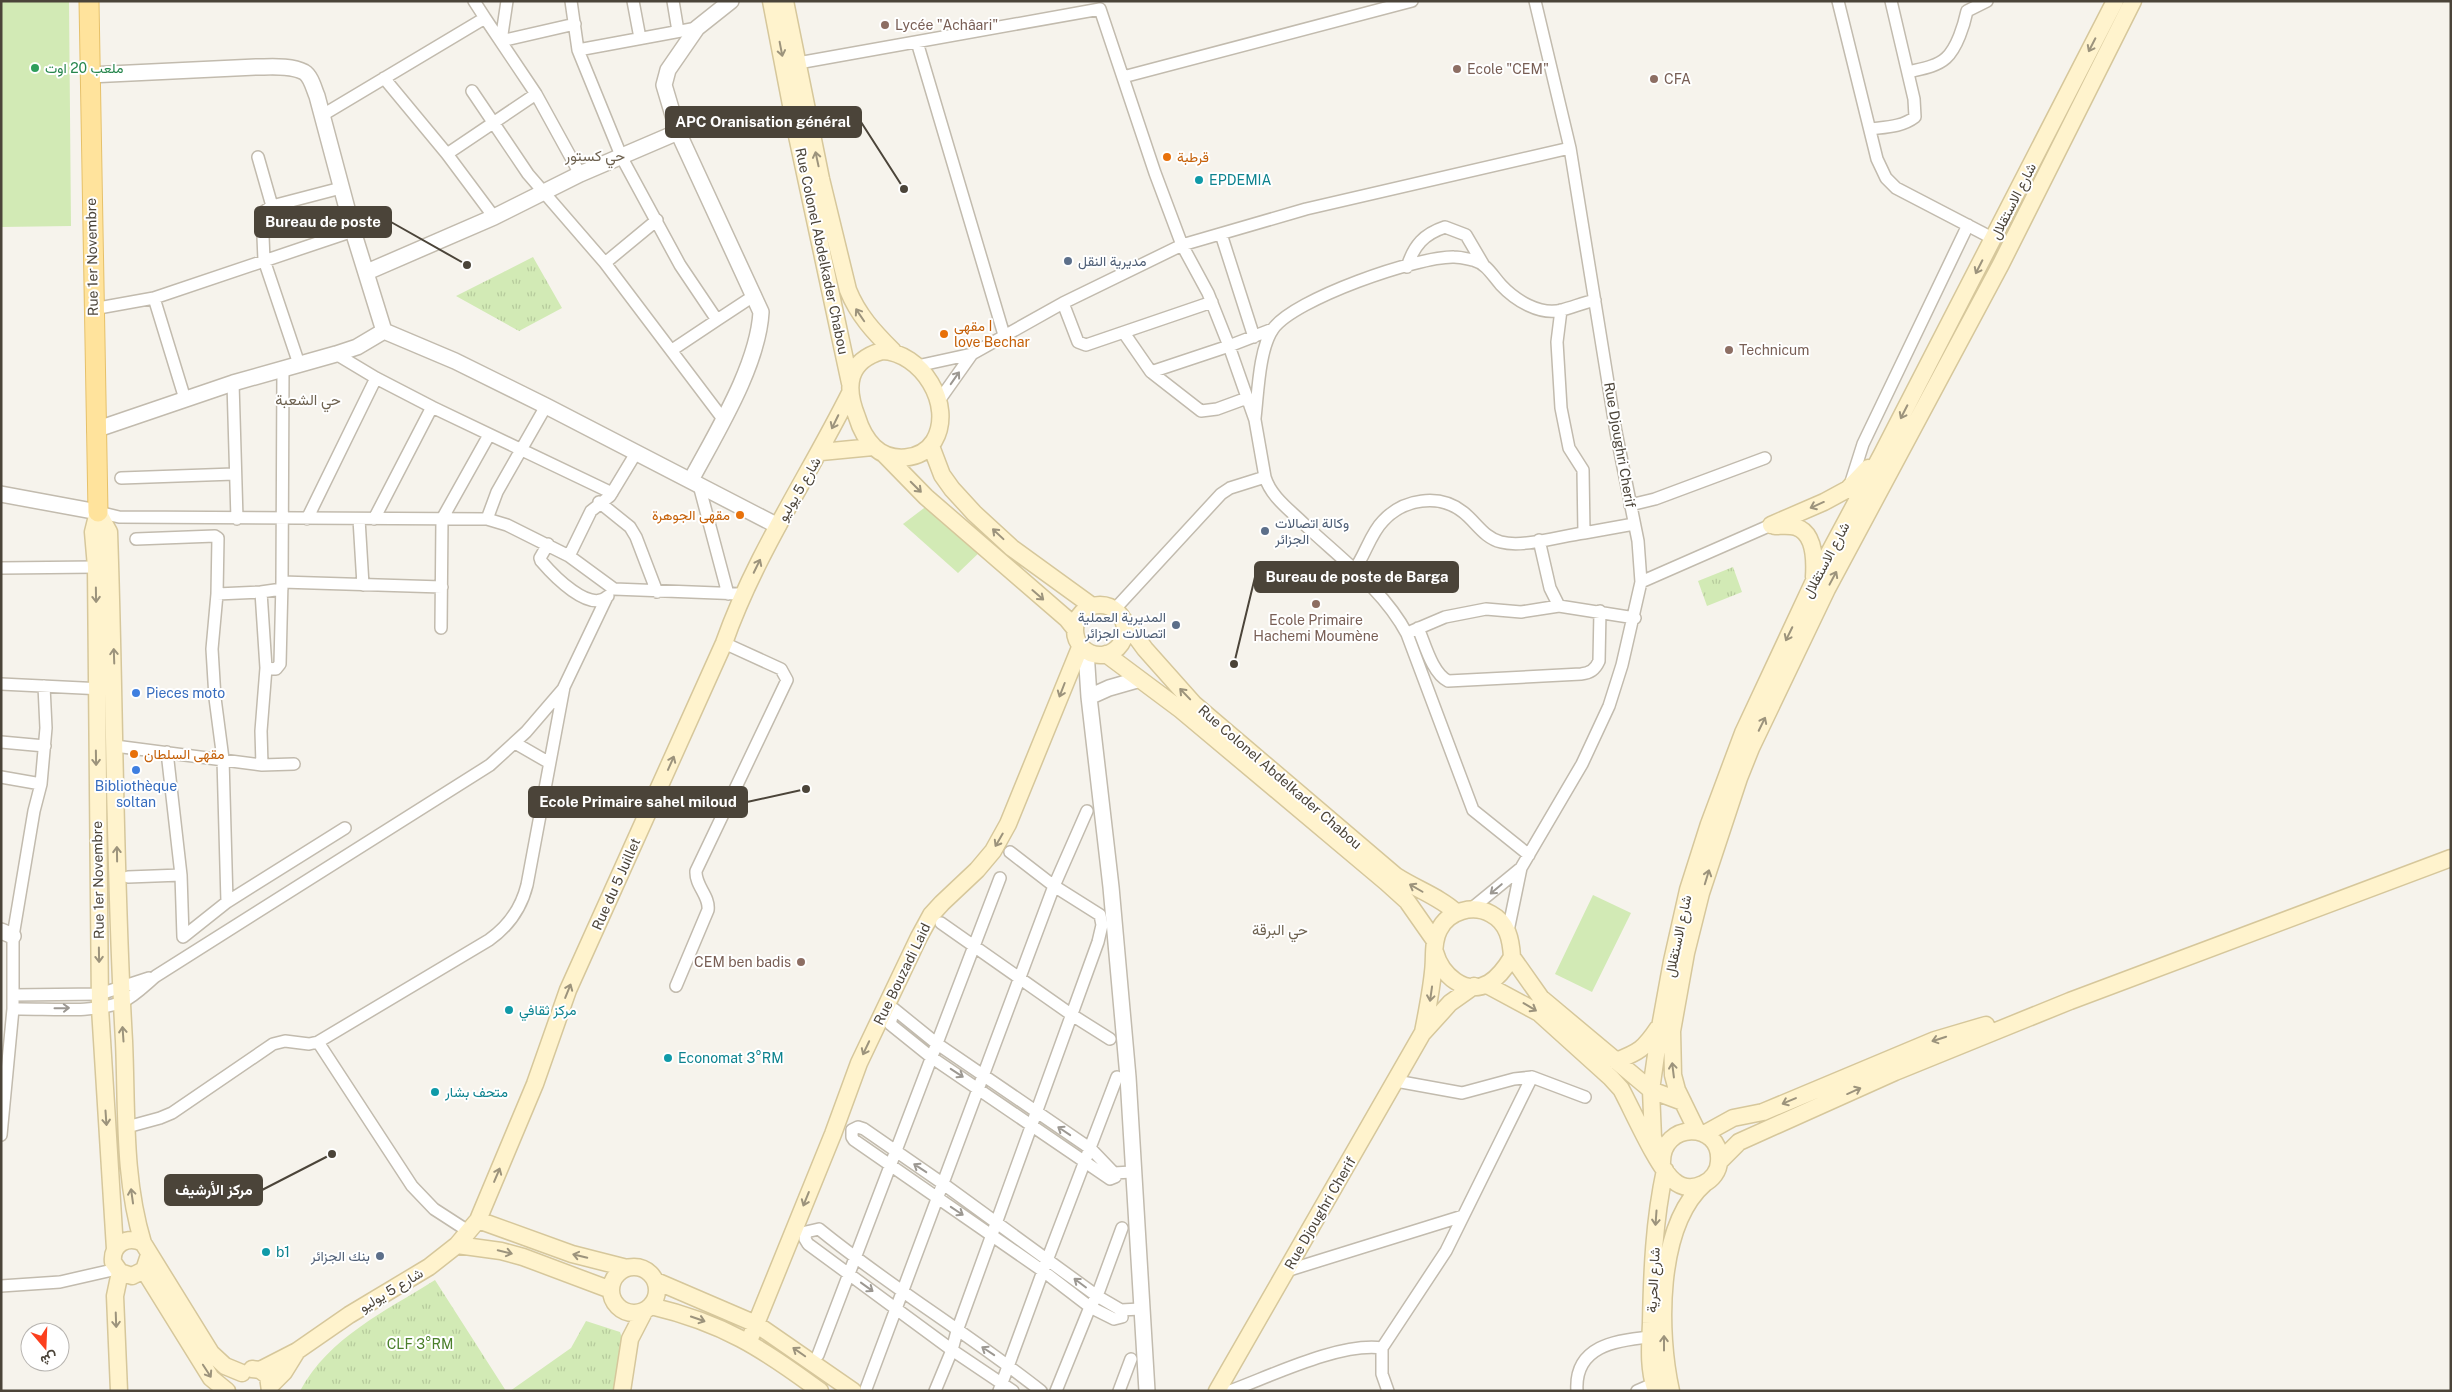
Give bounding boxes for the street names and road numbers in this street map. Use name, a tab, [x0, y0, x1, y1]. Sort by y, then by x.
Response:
street label: Rue Colonel Abdelkader Chabou	[792, 146, 852, 356]
street label: شارع الاستقلال	[1987, 160, 2042, 243]
street label: Rue 1er Novembre	[83, 198, 101, 316]
street label: Rue Djoughri Cherif	[1601, 381, 1639, 510]
street label: شارع 5 يوليو	[774, 454, 826, 525]
street label: شارع الاستقلال	[1799, 519, 1855, 602]
street label: Rue Colonel Abdelkader Chabou	[1195, 702, 1365, 852]
street label: Rue 1er Novembre	[89, 821, 107, 939]
street label: Rue du 5 Juillet	[589, 836, 643, 932]
street label: شارع الاستقلال	[1661, 893, 1697, 979]
street label: Rue Bouzadi Laid	[870, 920, 934, 1028]
street label: Rue Djoughri Cherif	[1281, 1153, 1359, 1272]
street label: شارع الحرية	[1643, 1247, 1666, 1313]
street label: شارع 5 يوليو	[356, 1265, 427, 1318]

